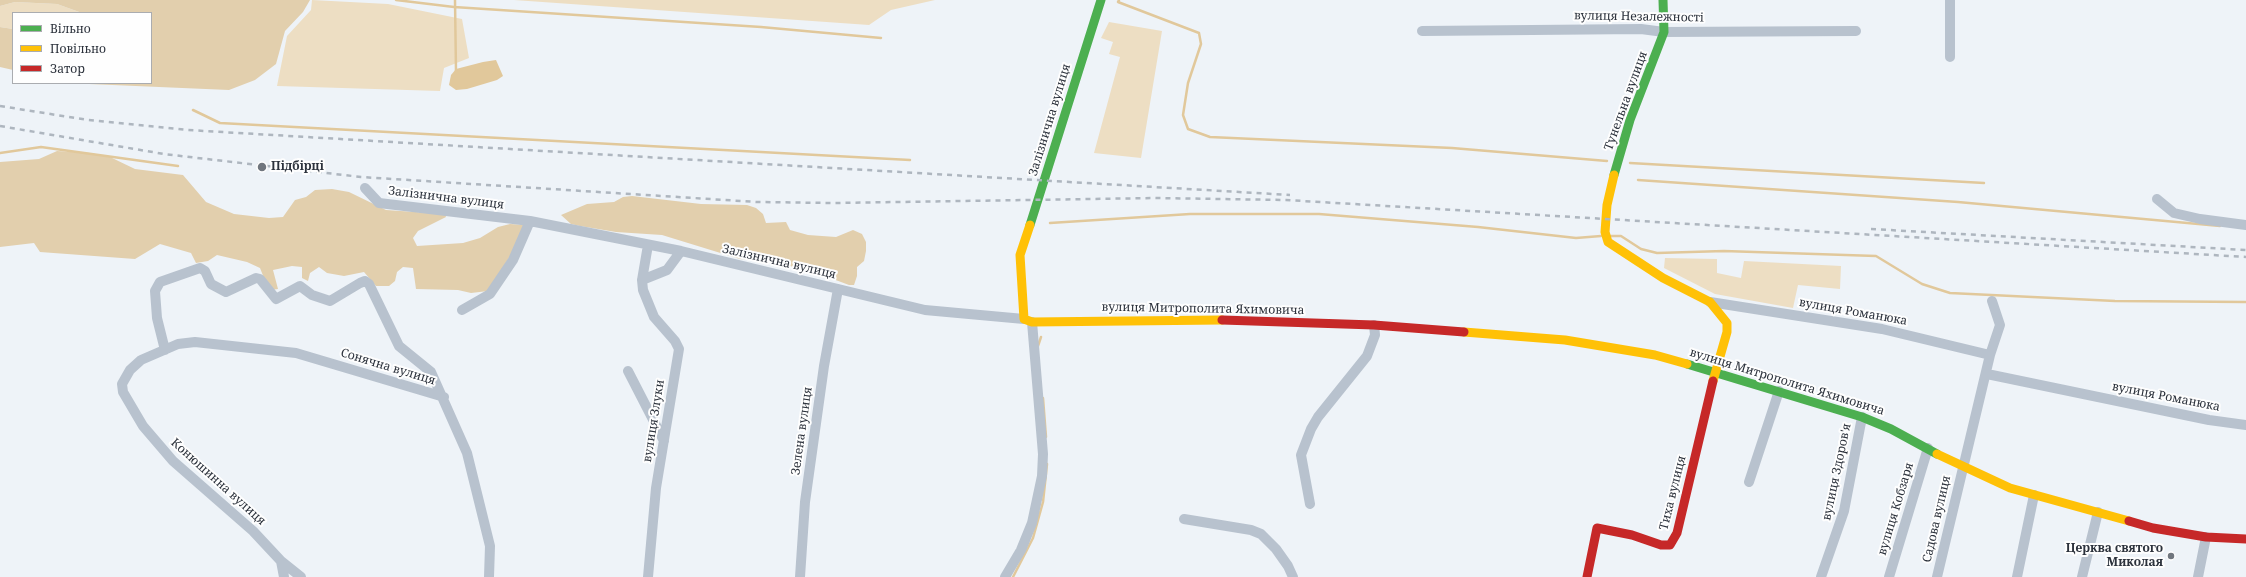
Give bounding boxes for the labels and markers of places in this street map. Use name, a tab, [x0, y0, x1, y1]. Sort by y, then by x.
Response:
place label: Підбірці	[271, 160, 324, 174]
marker: Підбірці	[256, 161, 268, 173]
place label: Церква святого Миколая	[2066, 542, 2163, 570]
marker: Церква святого Миколая	[2166, 551, 2176, 561]

